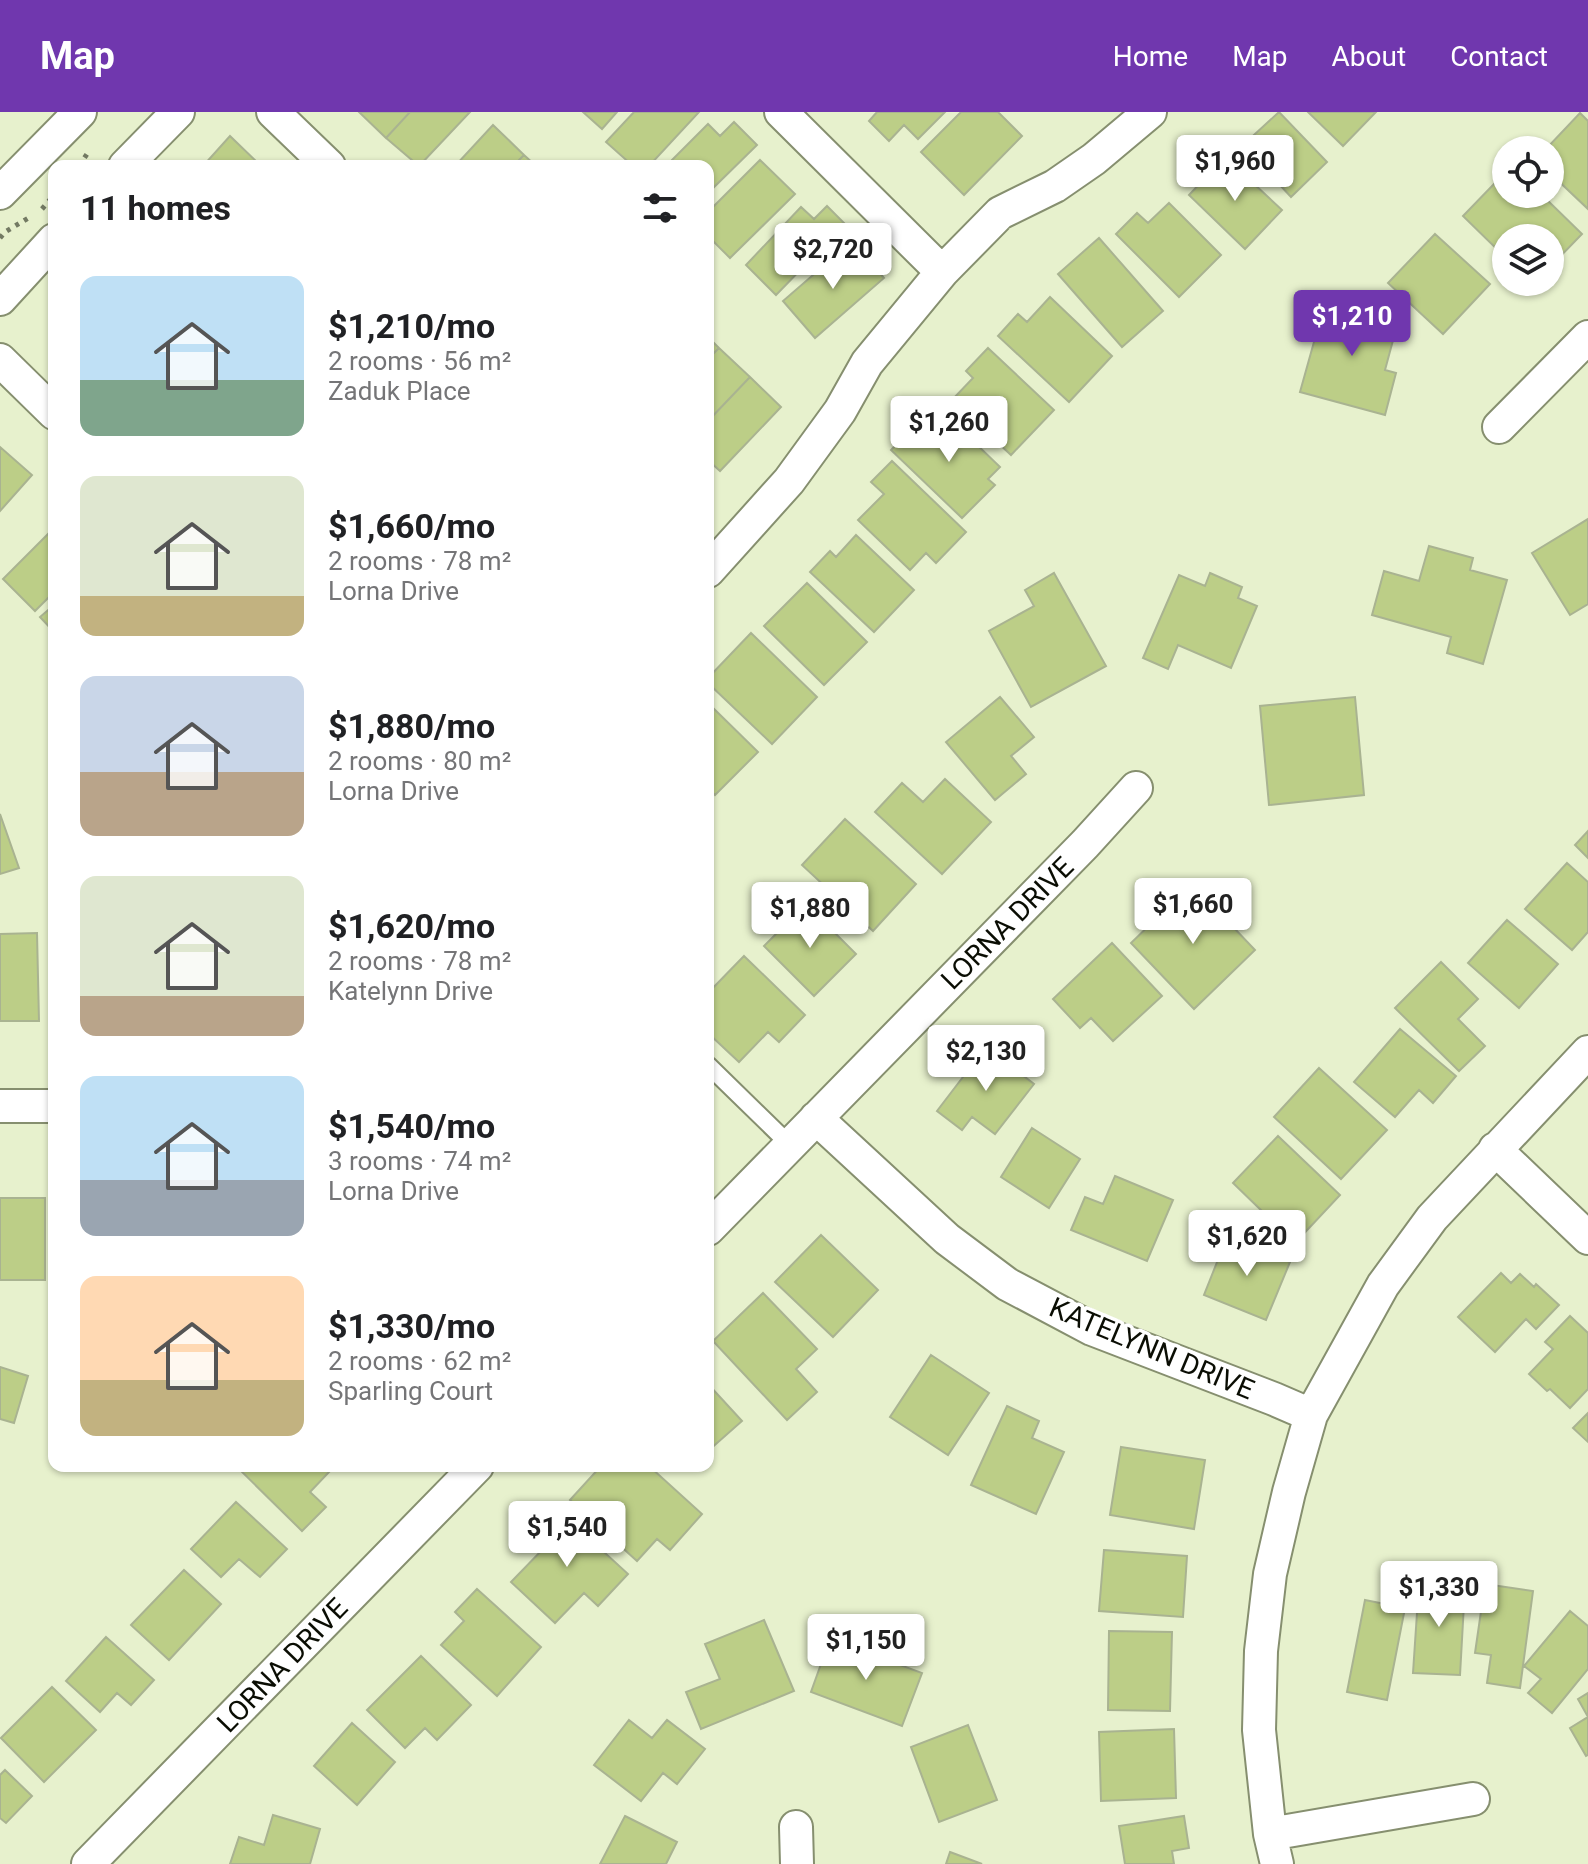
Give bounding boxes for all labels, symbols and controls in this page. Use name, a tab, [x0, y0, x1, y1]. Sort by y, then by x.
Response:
text: Map	[40, 34, 115, 78]
text: Home	[1113, 40, 1188, 73]
text: Map	[1232, 40, 1288, 73]
text: About	[1332, 40, 1406, 73]
text: Contact	[1450, 40, 1548, 73]
pin: $1,960	[1170, 135, 1300, 203]
map controls	[1492, 136, 1564, 296]
button: locate	[1492, 136, 1564, 208]
text: $1,960	[1195, 146, 1275, 176]
icon: filters	[638, 186, 682, 230]
text: 11 homes	[80, 188, 231, 228]
pin: $2,720	[768, 223, 898, 291]
button: layers	[1492, 224, 1564, 296]
text: $2,720	[793, 234, 873, 264]
pin: $1,210	[1287, 290, 1417, 358]
text: $1,210	[1312, 301, 1392, 331]
text: $1,210/mo	[328, 306, 495, 346]
icon: home	[144, 308, 240, 404]
text: 2 rooms · 56 m²	[328, 346, 511, 376]
text: Zaduk Place	[328, 376, 471, 406]
pin: $1,260	[884, 396, 1014, 464]
text: $1,260	[909, 407, 989, 437]
text: $1,660/mo	[328, 506, 495, 546]
icon: home	[144, 508, 240, 604]
text: 2 rooms · 78 m²	[328, 546, 511, 576]
text: Lorna Drive	[328, 576, 459, 606]
text: $1,880/mo	[328, 706, 495, 746]
icon: home	[144, 708, 240, 804]
text: 2 rooms · 80 m²	[328, 746, 511, 776]
text: Lorna Drive	[328, 776, 459, 806]
street label: LORNA DRIVE	[934, 850, 1080, 996]
pin: $1,660	[1128, 878, 1258, 946]
pin: $1,880	[745, 882, 875, 950]
text: $1,660	[1153, 889, 1233, 919]
text: $1,880	[770, 893, 850, 923]
text: $1,620/mo	[328, 906, 495, 946]
icon: home	[144, 908, 240, 1004]
text: 2 rooms · 78 m²	[328, 946, 511, 976]
text: Katelynn Drive	[328, 976, 493, 1006]
pin: $2,130	[921, 1025, 1051, 1093]
text: $2,130	[946, 1036, 1026, 1066]
text: $1,540/mo	[328, 1106, 495, 1146]
icon: home	[144, 1108, 240, 1204]
text: 3 rooms · 74 m²	[328, 1146, 511, 1176]
text: Lorna Drive	[328, 1176, 459, 1206]
pin: $1,620	[1182, 1210, 1312, 1278]
text: $1,620	[1207, 1221, 1287, 1251]
street label: KATELYNN DRIVE	[1044, 1290, 1259, 1406]
text: $1,330/mo	[328, 1306, 495, 1346]
icon: home	[144, 1308, 240, 1404]
text: 2 rooms · 62 m²	[328, 1346, 511, 1376]
text: Sparling Court	[328, 1376, 493, 1406]
pin: $1,540	[502, 1501, 632, 1569]
text: $1,540	[527, 1512, 607, 1542]
pin: $1,330	[1374, 1561, 1504, 1629]
text: $1,330	[1399, 1572, 1479, 1602]
street label: LORNA DRIVE	[210, 1592, 354, 1739]
pin: $1,150	[801, 1614, 931, 1682]
text: $1,150	[826, 1625, 906, 1655]

